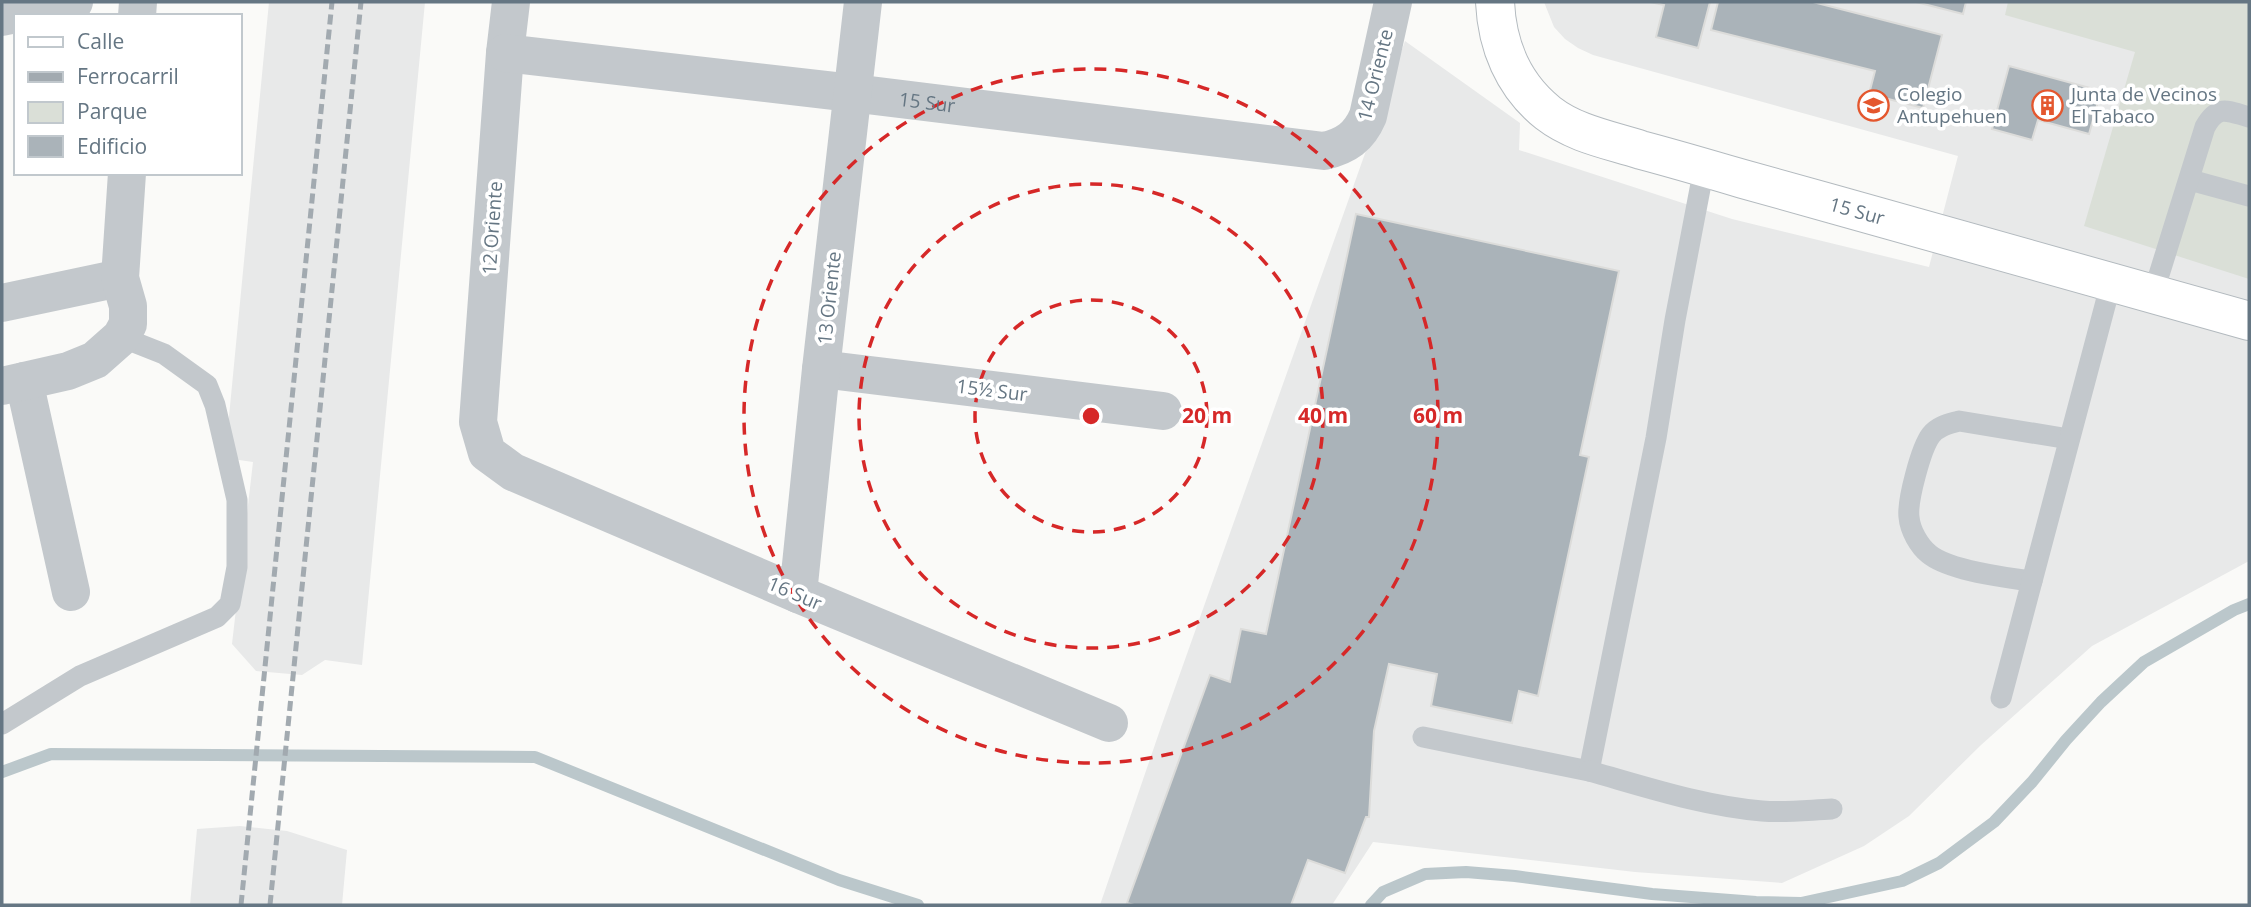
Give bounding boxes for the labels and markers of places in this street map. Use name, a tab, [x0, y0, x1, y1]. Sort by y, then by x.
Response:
place label: Colegio Antupehuen	[1897, 81, 2007, 129]
place label: Junta de Vecinos El Tabaco	[2069, 81, 2217, 129]
school or university icon: Colegio Antupehuen	[1857, 88, 1891, 122]
building icon: Junta de Vecinos El Tabaco	[2031, 88, 2065, 122]
centre of rings	[1079, 404, 1103, 428]

